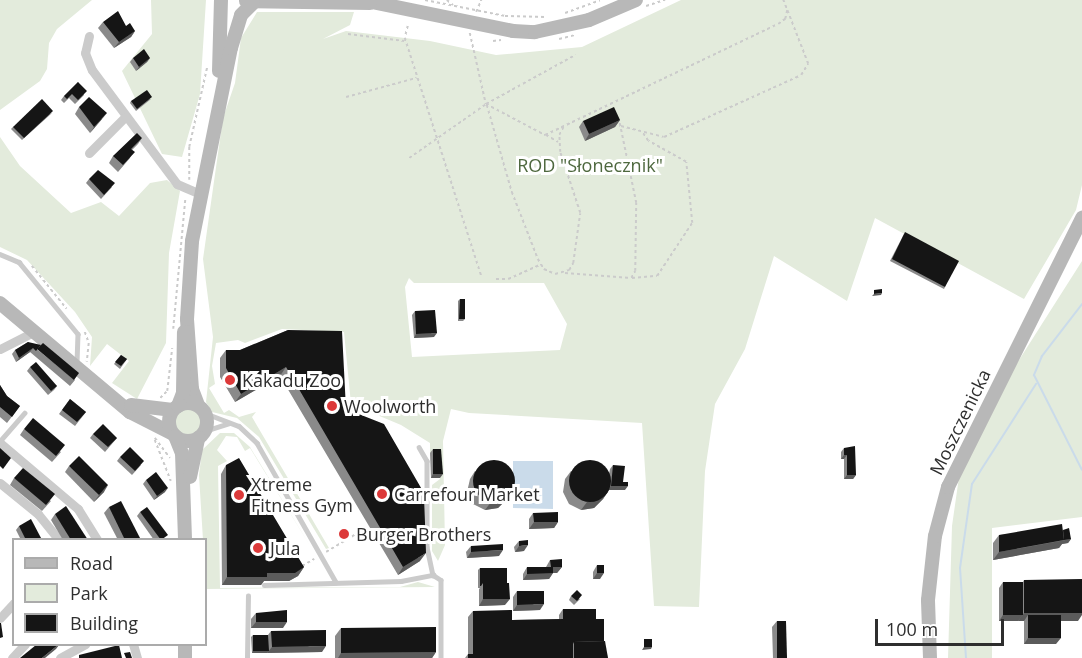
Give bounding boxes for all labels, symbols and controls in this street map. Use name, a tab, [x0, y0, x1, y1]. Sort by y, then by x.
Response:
park label: ROD "Słonecznik"	[517, 154, 663, 176]
street label: Moszczenicka	[925, 366, 995, 478]
place label: Kakadu Zoo	[242, 369, 341, 391]
marker: Kakadu Zoo	[223, 373, 237, 387]
place label: Woolworth	[344, 395, 436, 417]
marker: Woolworth	[325, 399, 339, 413]
place label: Xtreme Fitness Gym	[251, 474, 353, 516]
place label: Carrefour Market	[394, 483, 540, 505]
marker: Carrefour Market	[375, 487, 389, 501]
marker: Xtreme Fitness Gym	[232, 488, 246, 502]
place label: Burger Brothers	[356, 523, 491, 545]
marker: Burger Brothers	[337, 527, 351, 541]
place label: Jula	[270, 537, 300, 559]
legend	[12, 538, 207, 646]
marker: Jula	[251, 541, 265, 555]
text: Road	[70, 551, 113, 575]
text: Park	[70, 581, 108, 605]
scale bar	[878, 607, 1007, 645]
text: Building	[70, 611, 138, 635]
text: 100 m	[886, 617, 938, 641]

